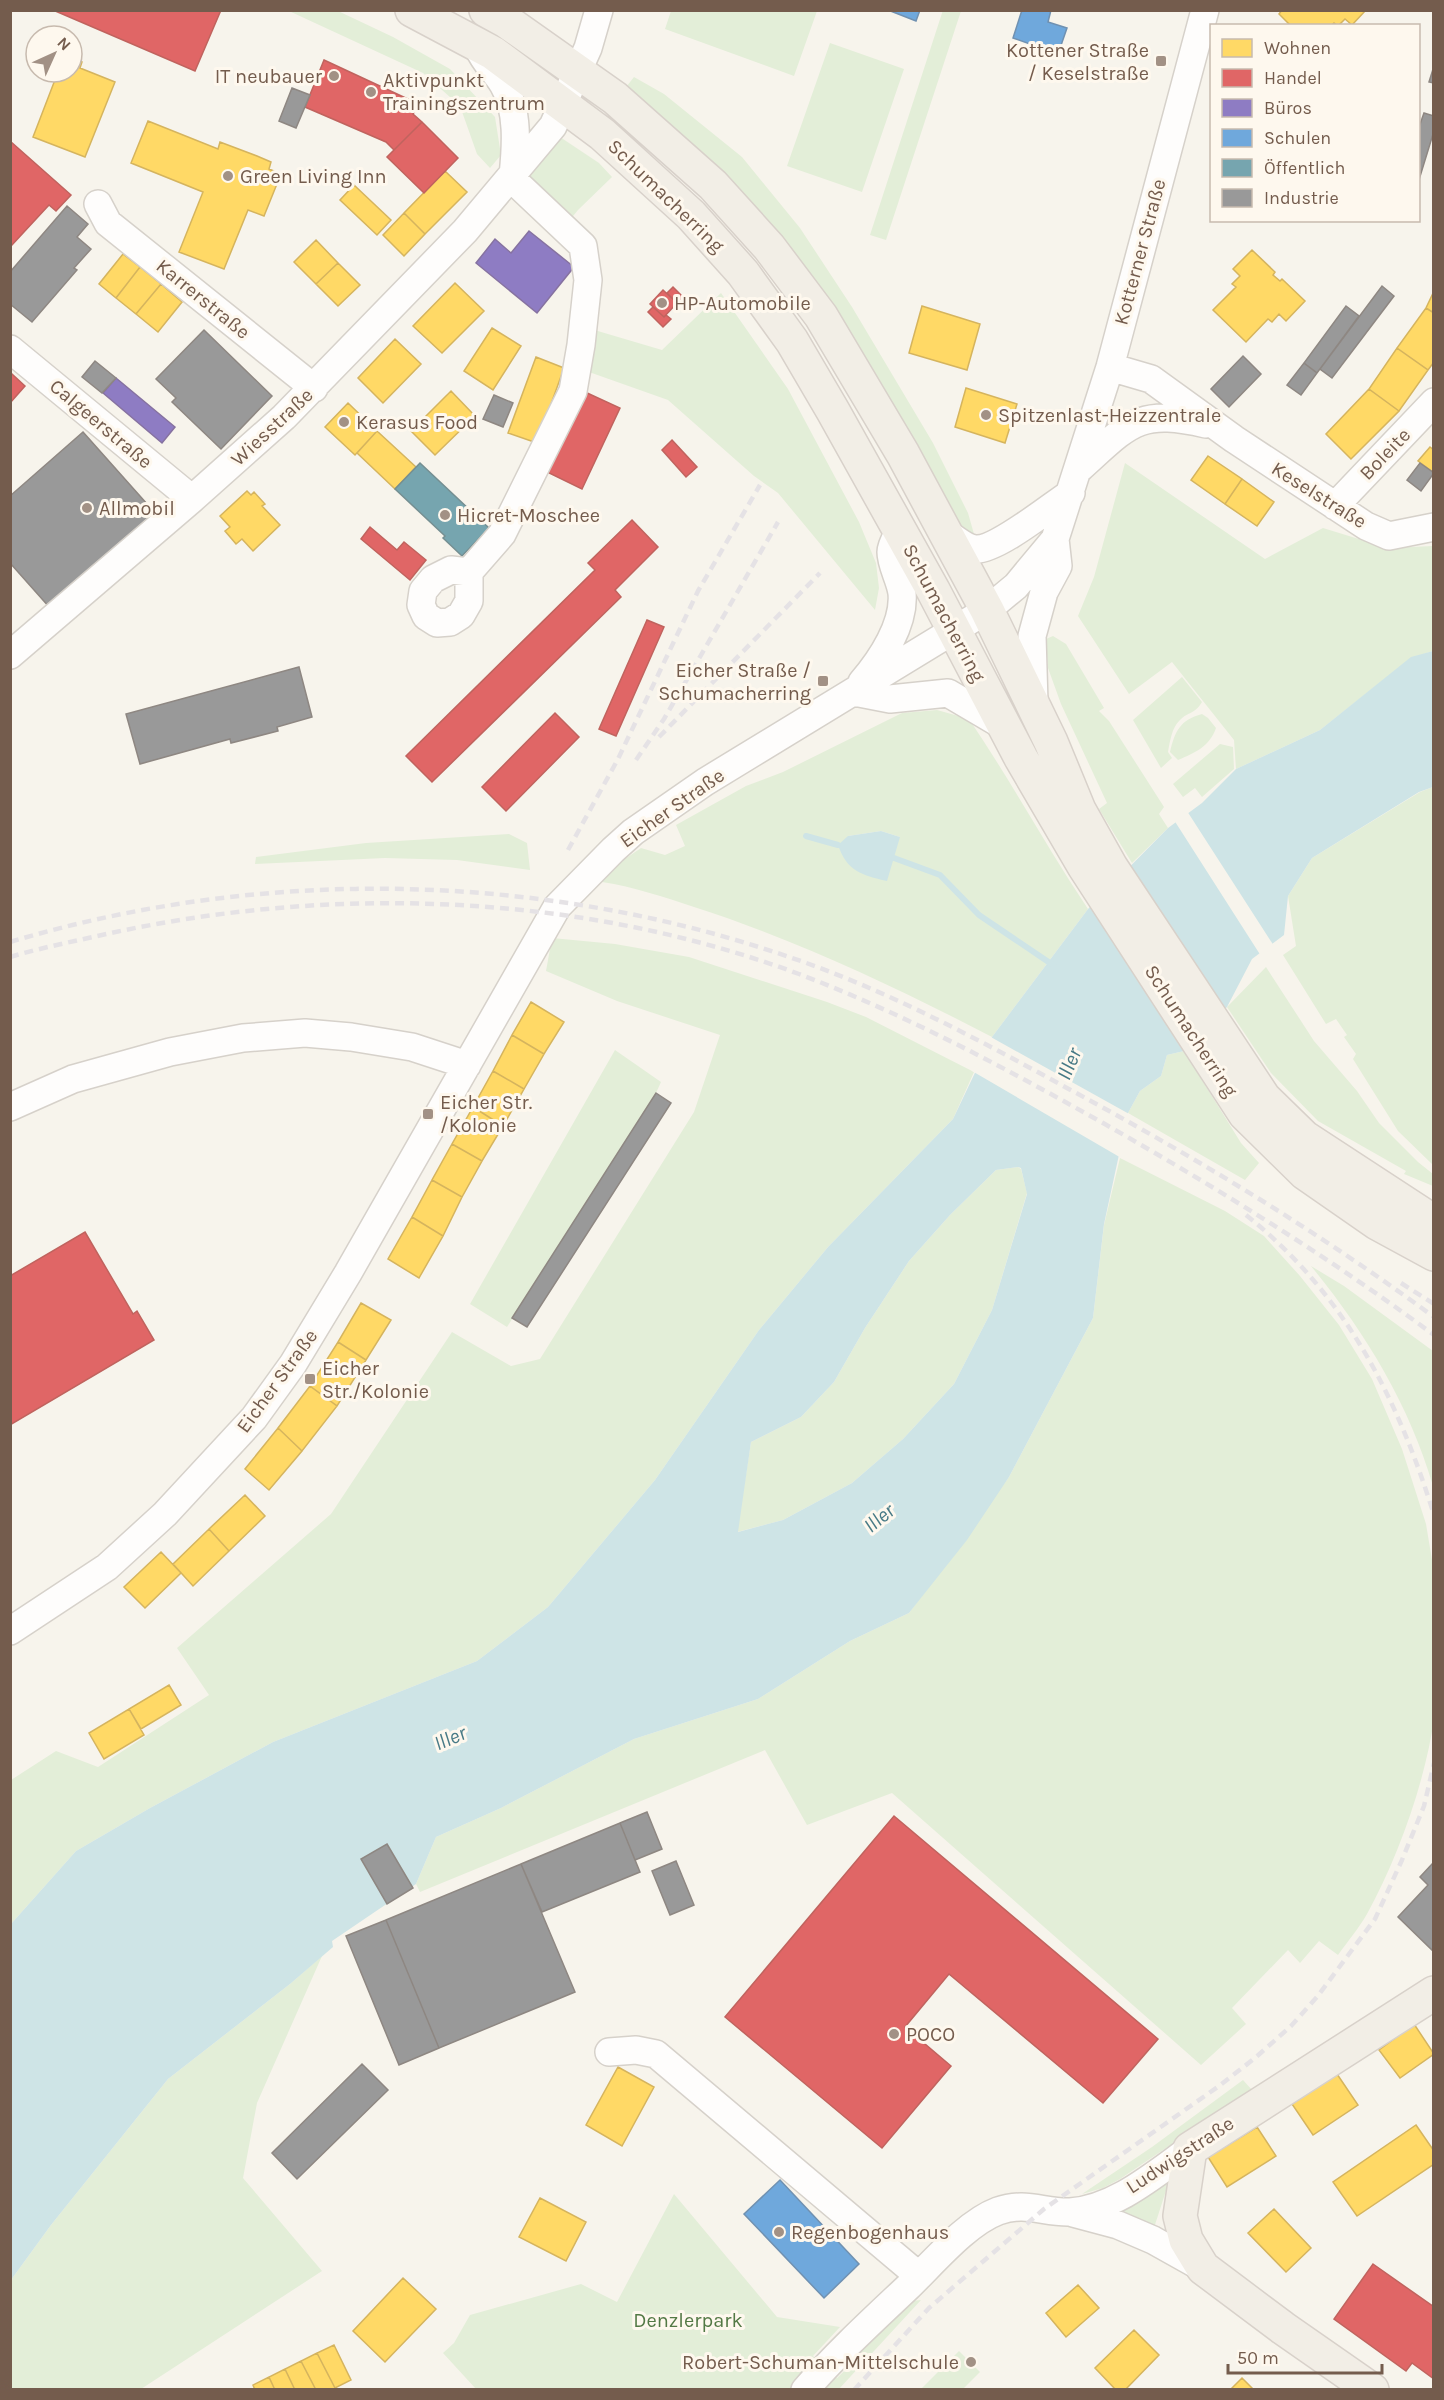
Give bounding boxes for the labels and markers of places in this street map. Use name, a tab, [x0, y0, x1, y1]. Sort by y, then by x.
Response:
place label: Kottener Straße / Keselstraße	[1006, 39, 1149, 85]
marker: Kottener Straße / Keselstraße	[1154, 54, 1168, 68]
place label: IT neubauer	[215, 65, 323, 88]
marker: IT neubauer	[327, 69, 341, 83]
place label: Aktivpunkt Trainingszentrum	[383, 69, 545, 115]
marker: Aktivpunkt Trainingszentrum	[364, 85, 378, 99]
place label: Green Living Inn	[240, 165, 387, 188]
marker: Green Living Inn	[221, 169, 235, 183]
place label: HP-Automobile	[674, 292, 811, 315]
marker: HP-Automobile	[655, 296, 669, 310]
place label: Spitzenlast-Heizzentrale	[998, 404, 1221, 427]
marker: Spitzenlast-Heizzentrale	[979, 408, 993, 422]
place label: Kerasus Food	[356, 411, 478, 434]
marker: Kerasus Food	[337, 415, 351, 429]
place label: Allmobil	[99, 497, 175, 520]
marker: Allmobil	[80, 501, 94, 515]
place label: Hicret-Moschee	[457, 504, 600, 527]
marker: Hicret-Moschee	[438, 508, 452, 522]
place label: Eicher Straße / Schumacherring	[658, 659, 811, 705]
marker: Eicher Straße / Schumacherring	[816, 674, 830, 688]
place label: Eicher Str. /Kolonie	[440, 1091, 532, 1137]
marker: Eicher Str. /Kolonie	[421, 1107, 435, 1121]
place label: Eicher Str./Kolonie	[322, 1357, 429, 1403]
marker: Eicher Str./Kolonie	[303, 1372, 317, 1386]
place label: POCO	[906, 2023, 955, 2046]
marker: POCO	[887, 2027, 901, 2041]
place label: Regenbogenhaus	[791, 2221, 949, 2244]
marker: Regenbogenhaus	[772, 2225, 786, 2239]
place label: Robert-Schuman-Mittelschule	[682, 2351, 959, 2374]
marker: Robert-Schuman-Mittelschule	[964, 2355, 978, 2369]

